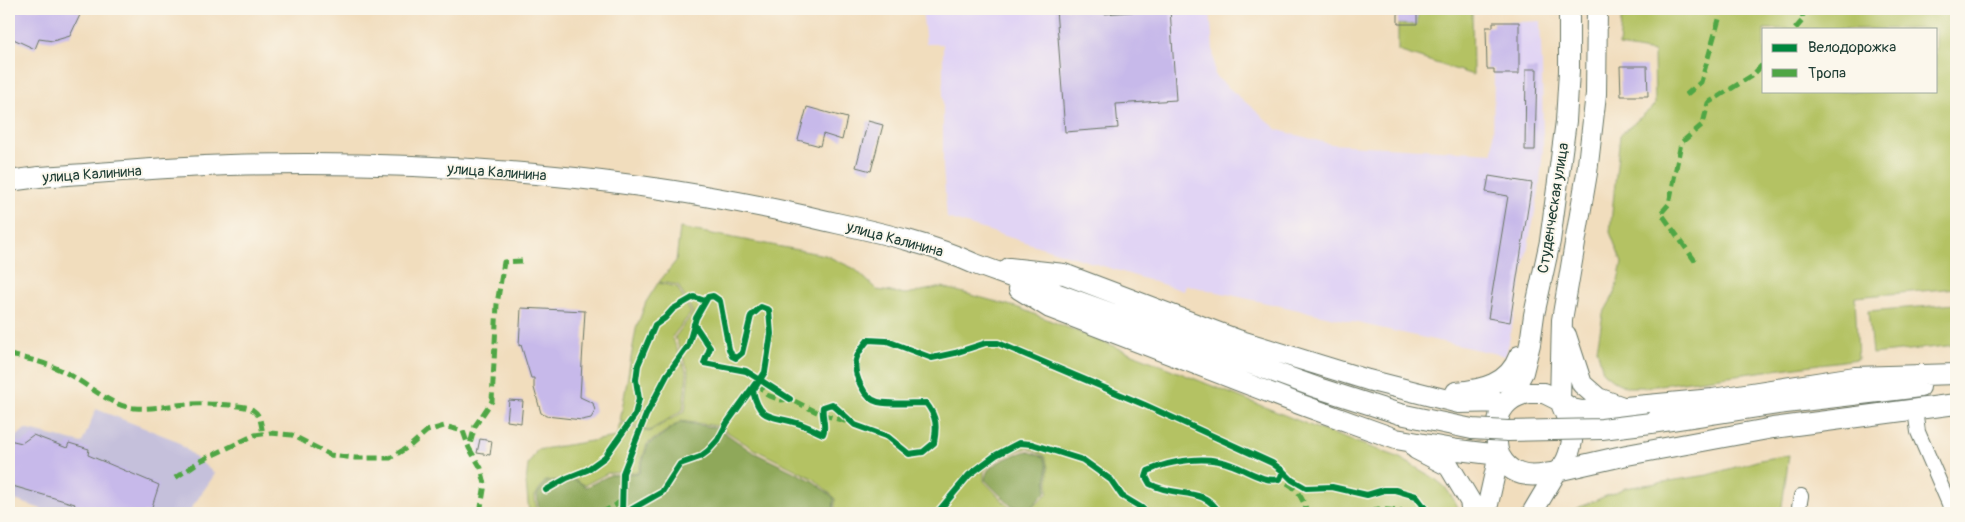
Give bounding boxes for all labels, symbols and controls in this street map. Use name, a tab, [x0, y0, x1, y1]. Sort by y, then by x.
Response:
legend	[1762, 28, 1938, 92]
text: Велодорожка	[1808, 38, 1896, 57]
text: Тропа	[1808, 64, 1846, 83]
street label: Студенческая улица	[1534, 141, 1573, 275]
street label: улица Калинина	[446, 159, 547, 185]
street label: улица Калинина	[41, 162, 142, 188]
street label: улица Калинина	[843, 217, 945, 262]

